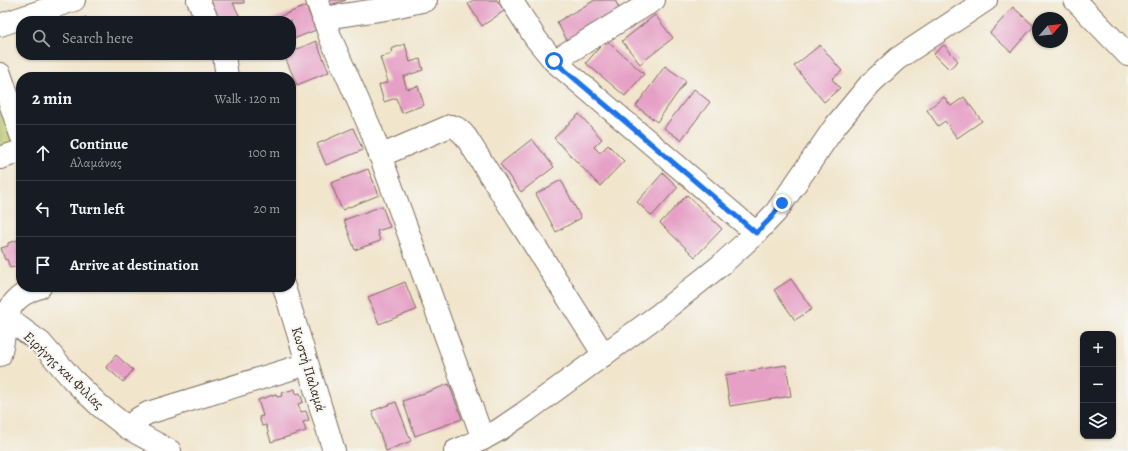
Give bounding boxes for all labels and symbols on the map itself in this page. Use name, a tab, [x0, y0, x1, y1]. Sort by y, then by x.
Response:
north arrow	[1032, 12, 1068, 48]
route start	[545, 52, 563, 70]
route end	[773, 194, 791, 212]
street label: Κωστή Παλαμά	[287, 324, 331, 414]
street label: Ειρήνης και Φιλίας	[19, 327, 108, 414]

